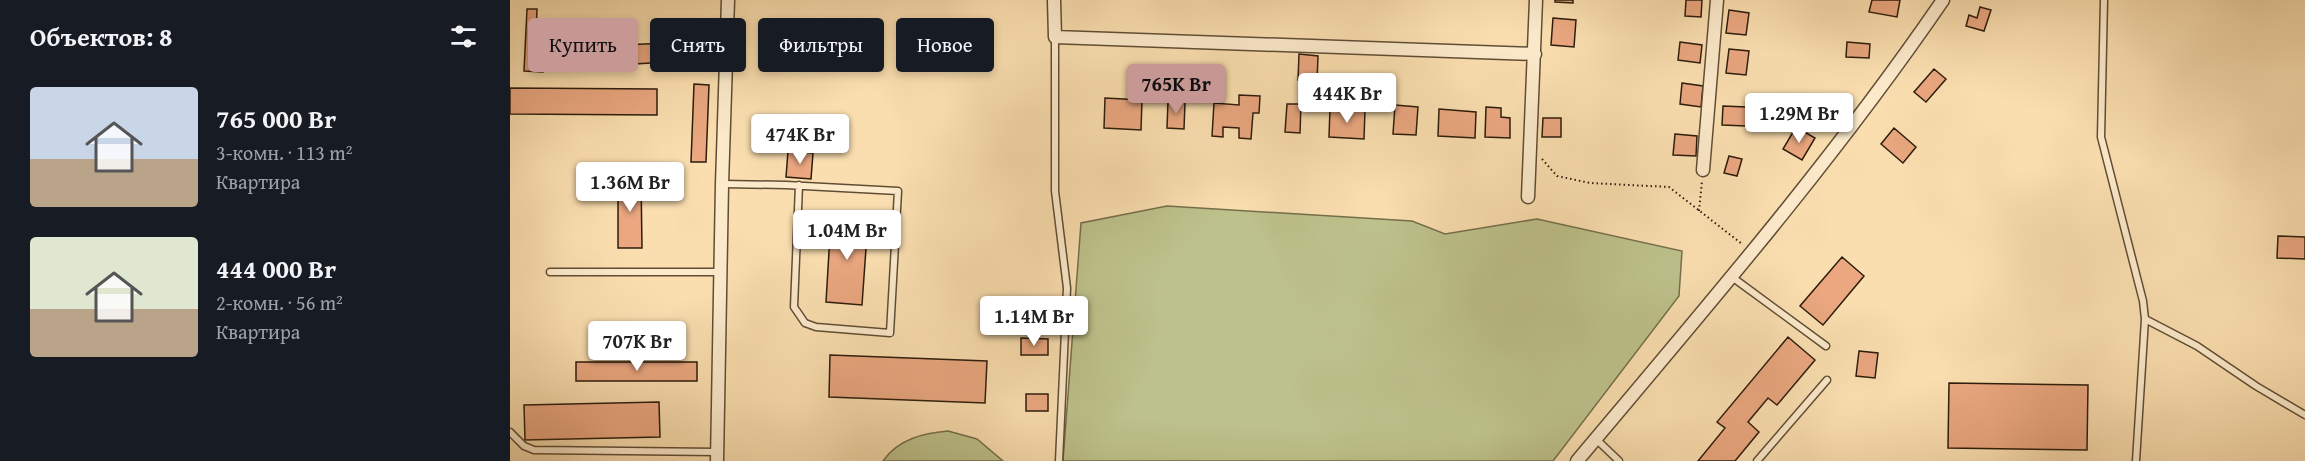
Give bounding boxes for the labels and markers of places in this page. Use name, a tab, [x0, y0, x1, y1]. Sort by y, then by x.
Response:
pin: 765K Br	[1121, 64, 1231, 115]
pin: 444K Br	[1292, 73, 1402, 124]
pin: 1.29M Br	[1737, 93, 1861, 144]
pin: 474K Br	[745, 114, 855, 165]
pin: 1.36M Br	[568, 162, 692, 213]
pin: 1.04M Br	[785, 210, 909, 261]
pin: 1.14M Br	[972, 296, 1096, 347]
pin: 707K Br	[582, 321, 692, 372]

